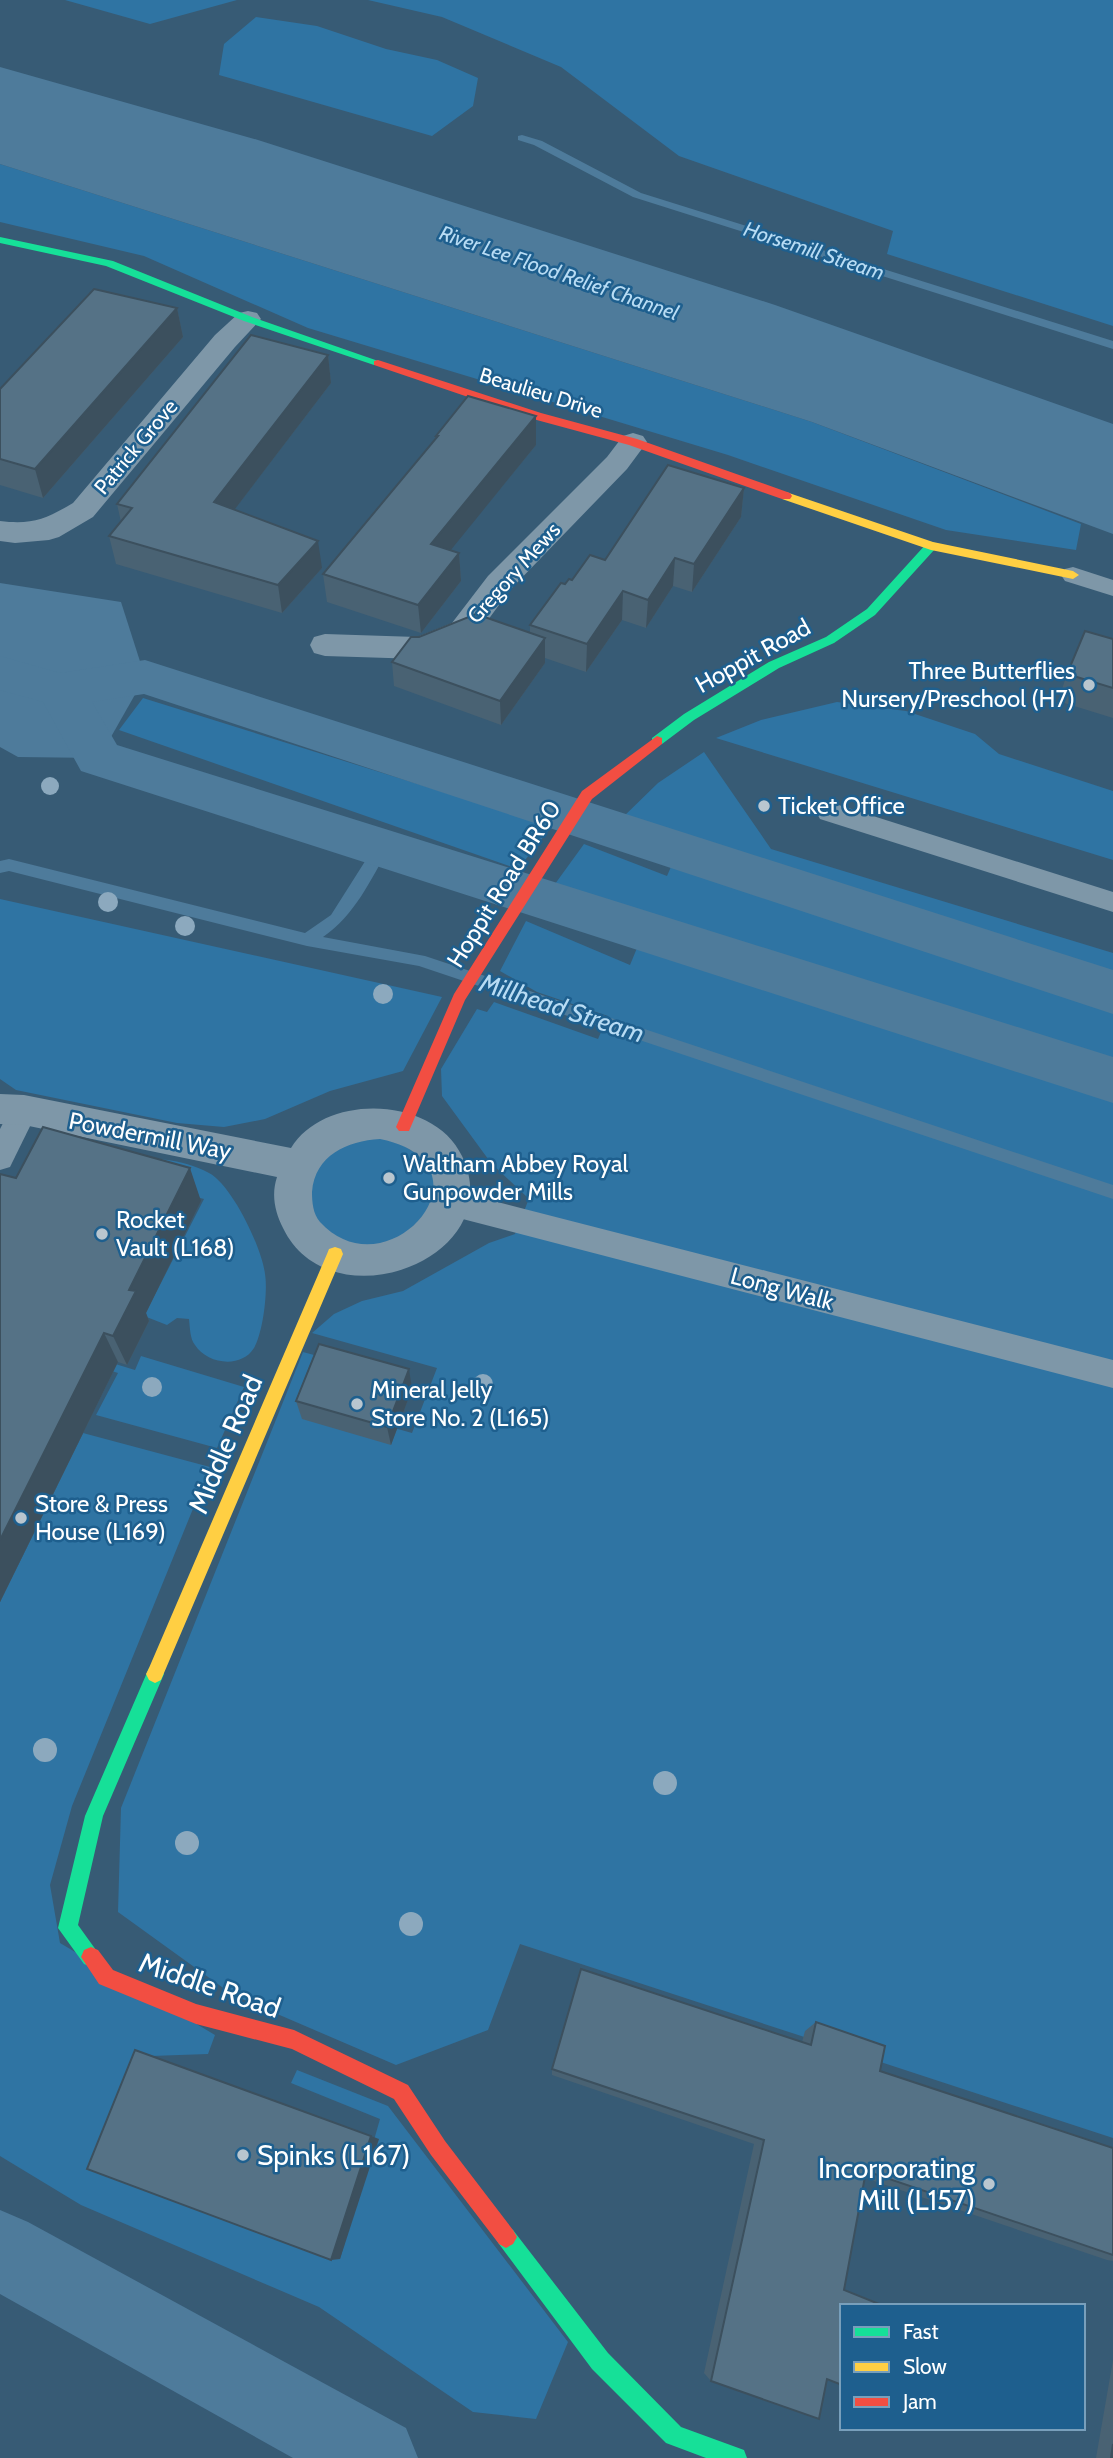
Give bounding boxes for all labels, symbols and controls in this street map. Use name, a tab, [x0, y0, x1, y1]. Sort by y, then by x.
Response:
water label: Horsemill Stream	[741, 216, 888, 285]
water label: River Lee Flood Relief Channel	[436, 220, 682, 325]
street label: Beaulieu Drive	[477, 362, 606, 423]
street label: Patrick Grove	[89, 394, 183, 499]
street label: Gregory Mews	[462, 517, 565, 628]
street label: Hoppit Road	[690, 612, 815, 699]
place label: Three Butterflies Nursery/Preschool (H7)	[841, 656, 1075, 713]
marker: Three Butterflies Nursery/Preschool (H7)	[1081, 677, 1097, 693]
place label: Ticket Office	[778, 791, 905, 820]
street label: Hoppit Road BR60	[440, 795, 567, 973]
marker: Ticket Office	[756, 798, 772, 814]
water label: Millhead Stream	[475, 966, 648, 1050]
street label: Powdermill Way	[66, 1106, 234, 1165]
place label: Waltham Abbey Royal Gunpowder Mills	[403, 1149, 628, 1206]
marker: Waltham Abbey Royal Gunpowder Mills	[381, 1170, 397, 1186]
place label: Rocket Vault (L168)	[116, 1205, 235, 1262]
marker: Rocket Vault (L168)	[94, 1226, 110, 1242]
street label: Long Walk	[727, 1261, 837, 1316]
street label: Middle Road	[181, 1370, 269, 1518]
place label: Mineral Jelly Store No. 2 (L165)	[371, 1375, 550, 1432]
marker: Mineral Jelly Store No. 2 (L165)	[349, 1396, 365, 1412]
place label: Store & Press House (L169)	[35, 1489, 168, 1546]
marker: Store & Press House (L169)	[13, 1510, 29, 1526]
street label: Middle Road	[135, 1945, 285, 2025]
place label: Spinks (L167)	[257, 2138, 410, 2172]
marker: Spinks (L167)	[235, 2147, 251, 2163]
place label: Incorporating Mill (L157)	[818, 2151, 976, 2217]
marker: Incorporating Mill (L157)	[981, 2176, 997, 2192]
legend	[840, 2304, 1085, 2430]
text: Fast	[903, 2319, 939, 2344]
text: Slow	[903, 2354, 947, 2379]
text: Jam	[902, 2389, 937, 2414]

